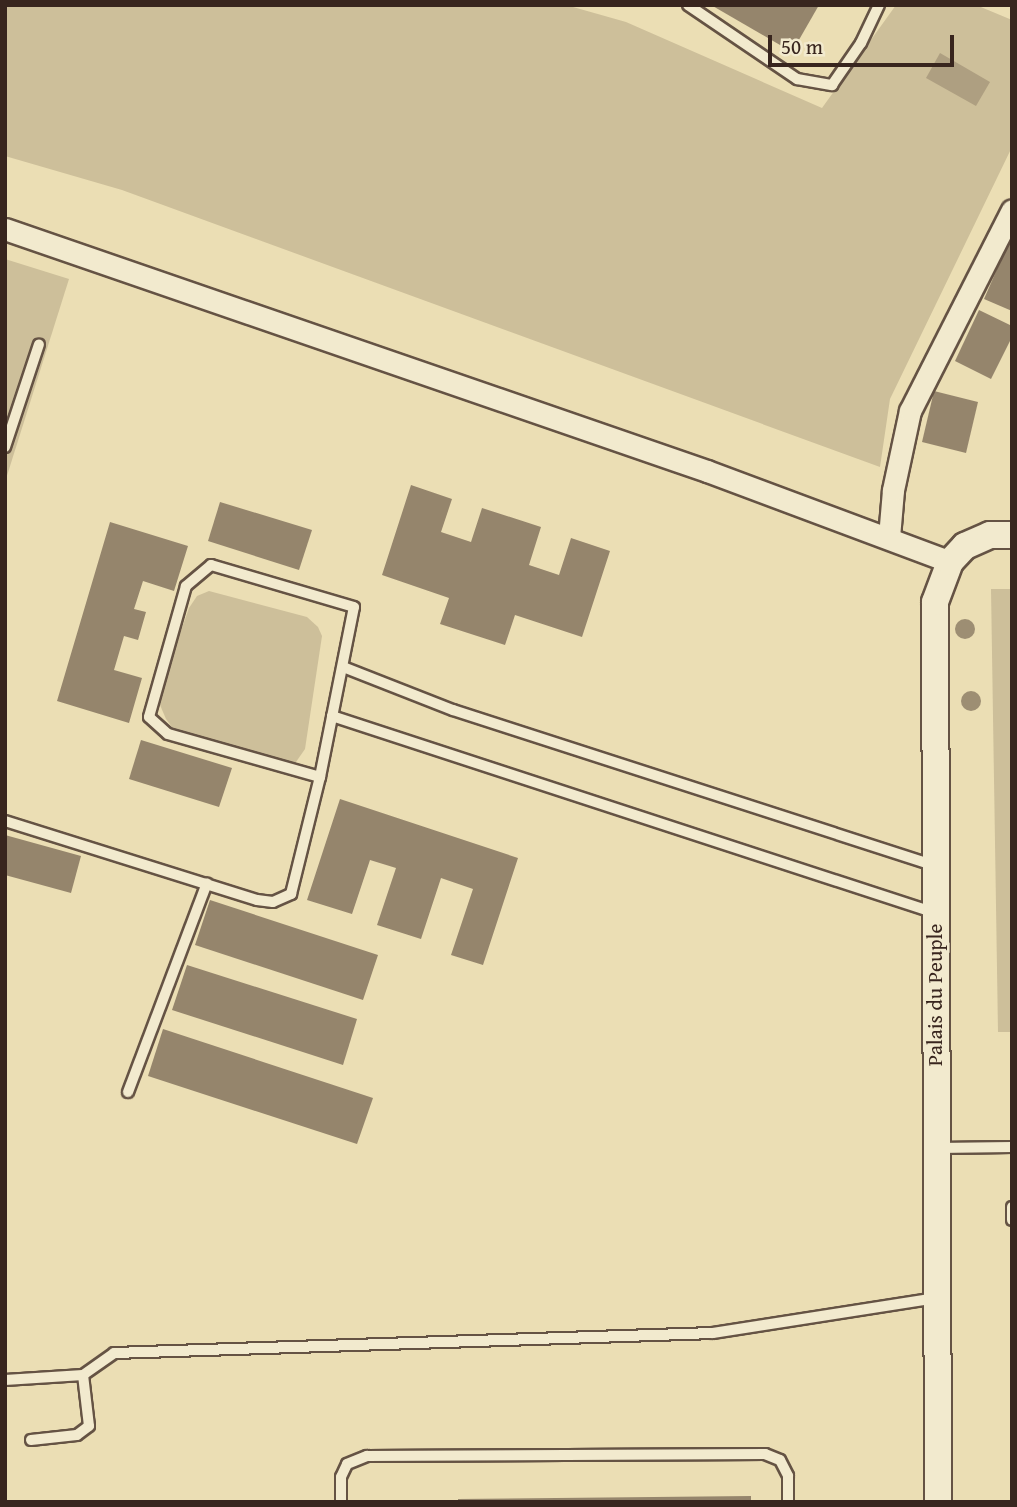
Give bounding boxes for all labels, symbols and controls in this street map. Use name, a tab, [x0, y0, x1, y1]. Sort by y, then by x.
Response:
scale bar	[772, 21, 958, 65]
text: 50 m	[781, 31, 823, 62]
street label: Palais du Peuple	[922, 924, 948, 1066]

